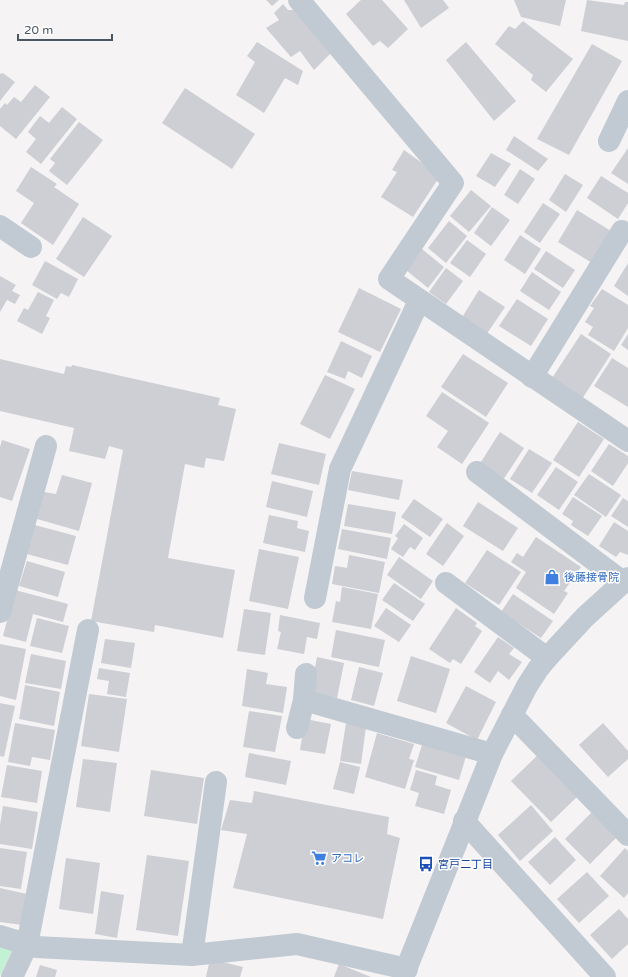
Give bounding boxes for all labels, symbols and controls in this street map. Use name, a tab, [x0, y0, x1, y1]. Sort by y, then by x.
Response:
scale bar	[18, 16, 112, 42]
text: 20 m	[24, 23, 53, 37]
shop icon: 後藤接骨院	[543, 568, 561, 586]
place label: 後藤接骨院	[564, 571, 619, 584]
supermarket icon: アコレ	[310, 849, 328, 867]
place label: アコレ	[331, 852, 364, 865]
bus stop icon: 宮戸二丁目	[417, 855, 435, 873]
place label: 宮戸二丁目	[438, 858, 493, 871]

